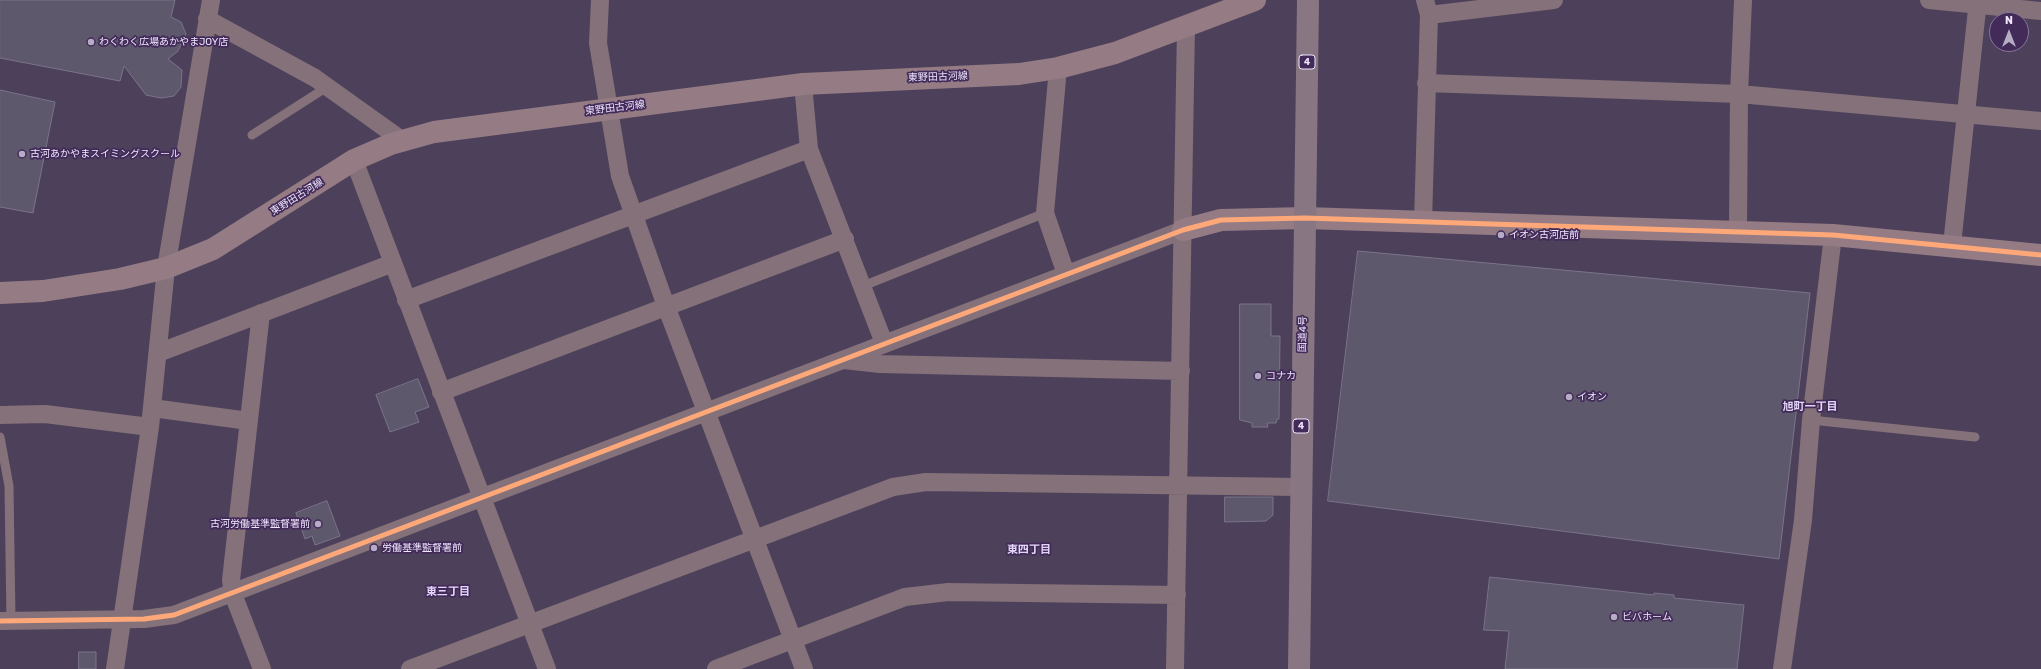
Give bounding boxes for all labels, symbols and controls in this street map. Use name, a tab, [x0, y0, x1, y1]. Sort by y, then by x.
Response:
north arrow	[1989, 12, 2029, 52]
text: N	[2005, 14, 2013, 27]
place label: わくわく広場あかやまJOY店	[99, 36, 228, 48]
marker: わくわく広場あかやまJOY店	[86, 37, 96, 47]
road number: 4	[1299, 55, 1315, 69]
street label: 東野田古河線	[908, 70, 968, 84]
street label: 東野田古河線	[584, 98, 646, 118]
place label: 古河あかやまスイミングスクール	[30, 148, 180, 160]
marker: 古河あかやまスイミングスクール	[17, 149, 27, 159]
street label: 東野田古河線	[268, 176, 326, 218]
place label: イオン古河店前	[1509, 229, 1579, 241]
marker: イオン古河店前	[1496, 230, 1506, 240]
street label: 国道4号	[1297, 316, 1309, 352]
place label: コナカ	[1266, 370, 1296, 382]
marker: コナカ	[1253, 371, 1263, 381]
place label: イオン	[1577, 391, 1607, 403]
marker: イオン	[1564, 392, 1574, 402]
district label: 旭町一丁目	[1783, 400, 1837, 414]
road number: 4	[1293, 419, 1309, 433]
place label: 古河労働基準監督署前	[210, 518, 310, 530]
marker: 古河労働基準監督署前	[313, 519, 323, 529]
place label: 労働基準監督署前	[382, 542, 462, 554]
marker: 労働基準監督署前	[369, 543, 379, 553]
district label: 東四丁目	[1007, 543, 1051, 557]
district label: 東三丁目	[426, 585, 470, 599]
place label: ビバホーム	[1622, 611, 1672, 623]
marker: ビバホーム	[1609, 612, 1619, 622]

